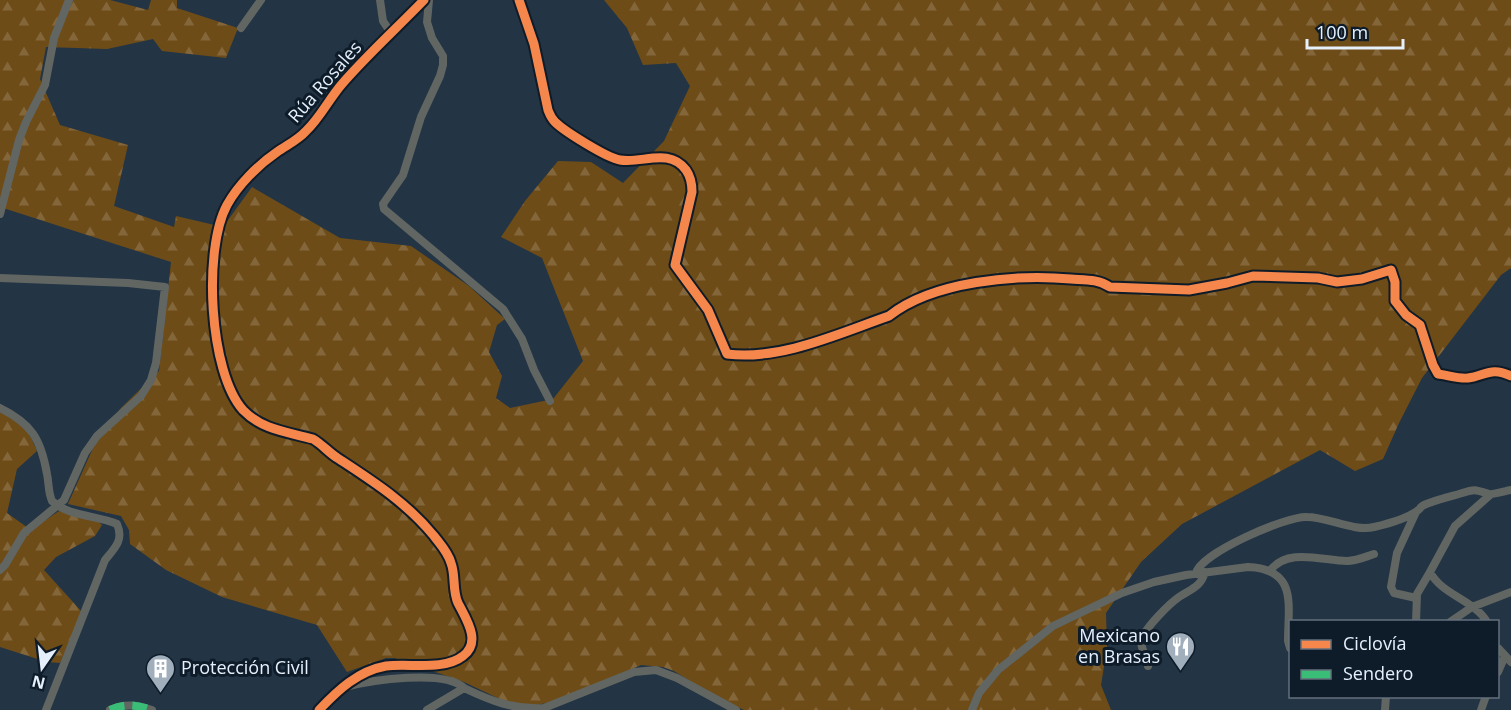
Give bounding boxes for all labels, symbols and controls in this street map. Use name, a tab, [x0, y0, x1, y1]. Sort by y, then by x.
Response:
scale bar	[1307, 12, 1403, 50]
text: 100 m	[1316, 20, 1368, 44]
street label: Rúa Rosales	[282, 36, 366, 127]
legend	[1289, 620, 1499, 698]
place label: Mexicano en Brasas	[1078, 623, 1160, 668]
restaurant icon: Mexicano en Brasas	[1165, 630, 1197, 672]
text: Ciclovía	[1343, 631, 1406, 655]
north arrow	[12, 638, 72, 698]
building icon: Protección Civil	[144, 652, 176, 694]
place label: Protección Civil	[181, 655, 309, 679]
text: Sendero	[1343, 661, 1413, 685]
text: N	[29, 670, 47, 695]

